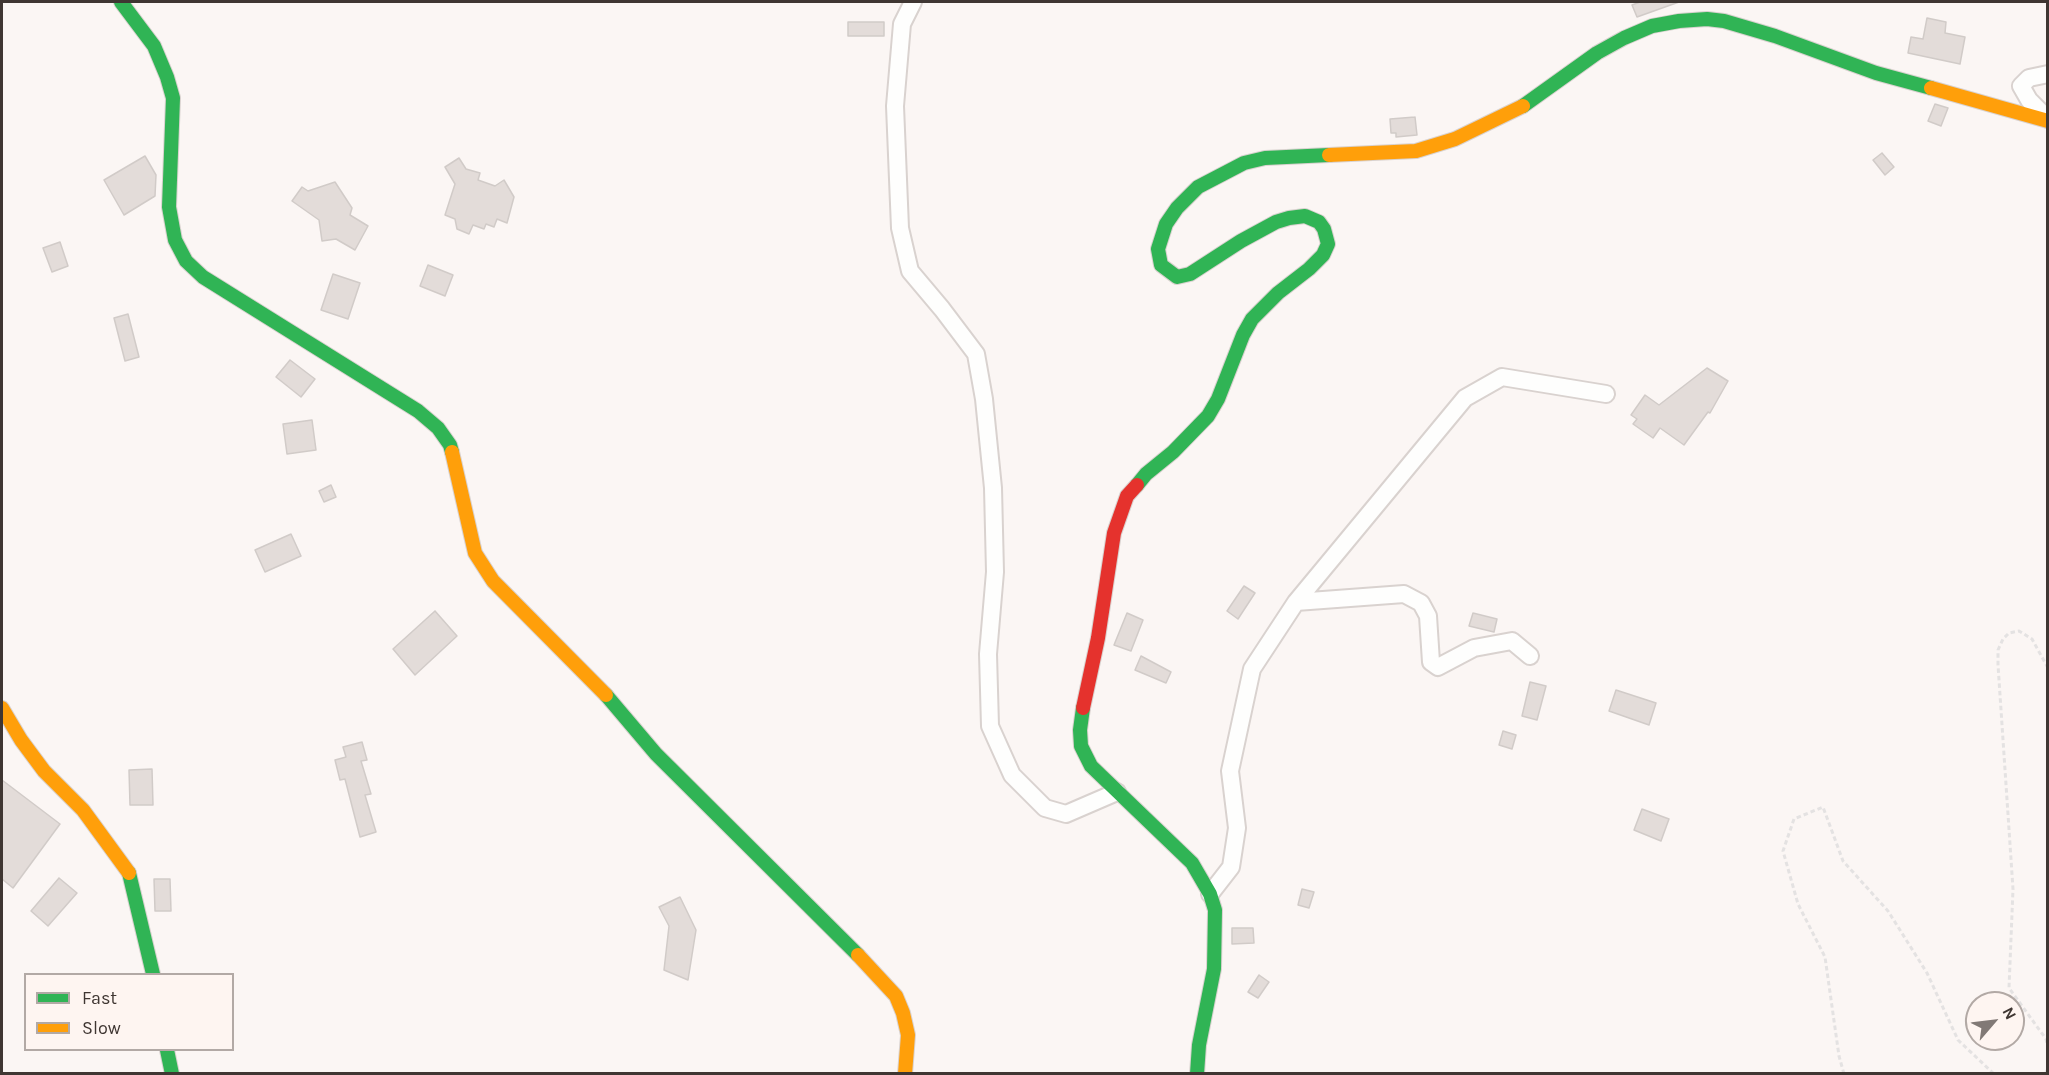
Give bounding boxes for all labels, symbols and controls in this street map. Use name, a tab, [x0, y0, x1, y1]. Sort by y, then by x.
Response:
legend	[24, 973, 234, 1051]
text: Fast	[82, 987, 117, 1009]
north arrow	[1965, 991, 2025, 1051]
text: N	[1998, 1004, 2021, 1023]
text: Slow	[82, 1017, 121, 1039]

